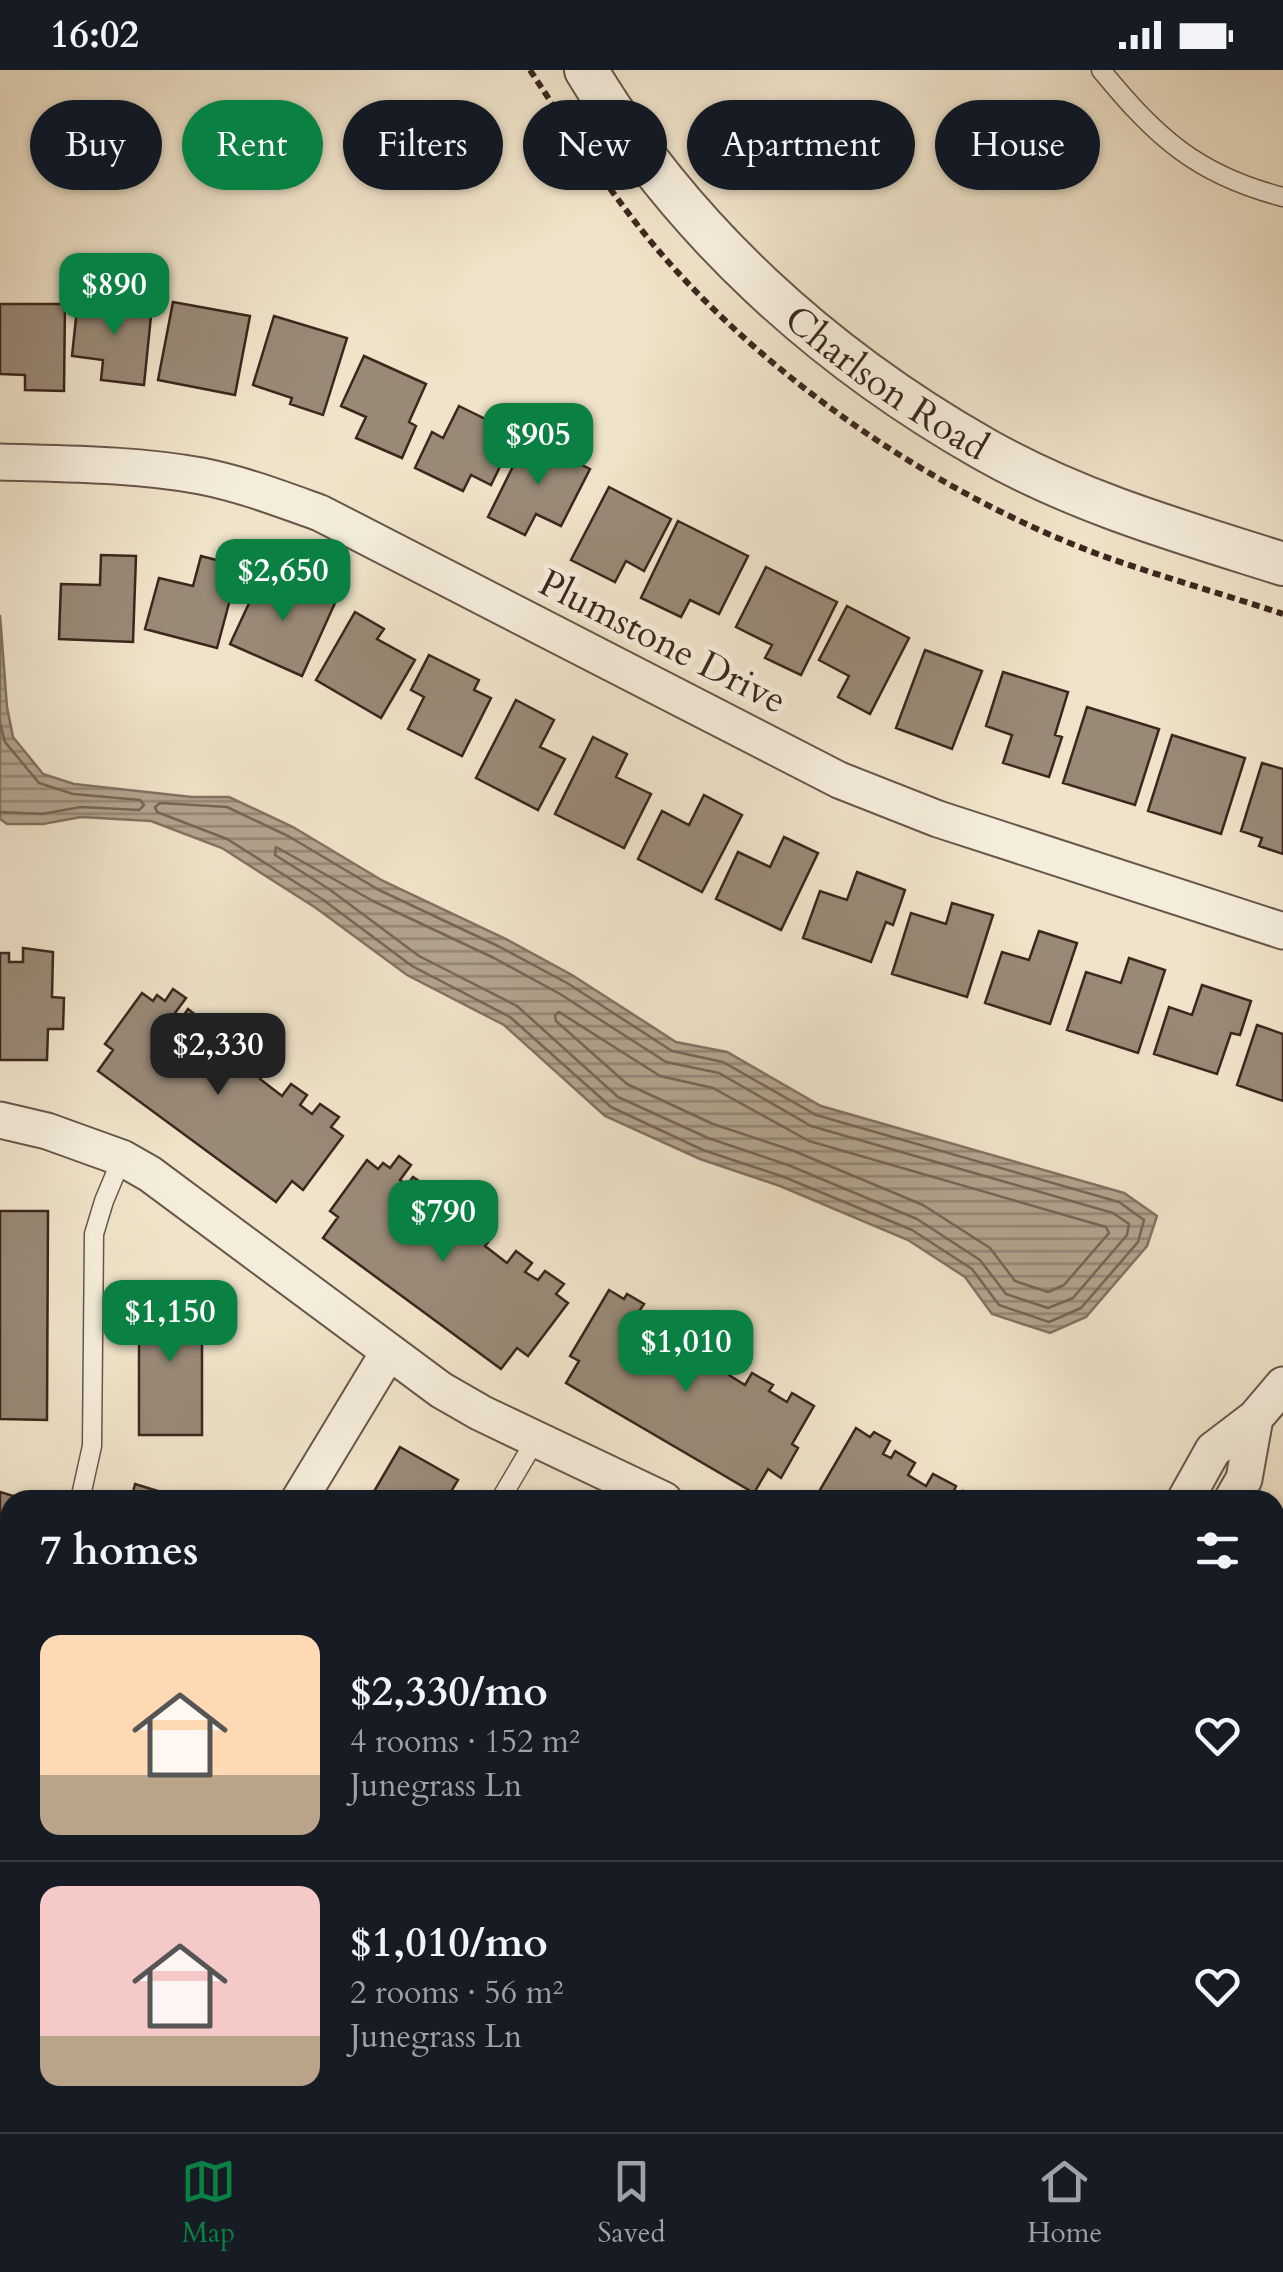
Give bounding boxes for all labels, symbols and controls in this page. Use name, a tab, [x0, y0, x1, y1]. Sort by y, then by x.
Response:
text: 16:02	[50, 9, 139, 61]
chip: Buy	[30, 100, 162, 190]
chip: Rent	[182, 100, 323, 190]
chip: Filters	[343, 100, 503, 190]
chip: New	[523, 100, 667, 190]
chip: Apartment	[687, 100, 915, 190]
chip: House	[935, 100, 1100, 190]
pin: $890	[55, 253, 173, 338]
text: $890	[81, 263, 147, 307]
street label: Charlson Road	[773, 294, 998, 473]
pin: $905	[479, 403, 597, 488]
text: $905	[505, 413, 571, 457]
pin: $2,650	[202, 539, 364, 624]
text: $2,650	[237, 549, 329, 593]
street label: Plumstone Drive	[530, 557, 795, 727]
pin: $2,330	[137, 1013, 299, 1098]
text: $2,330	[172, 1023, 264, 1067]
pin: $790	[384, 1180, 502, 1265]
text: $790	[410, 1190, 476, 1234]
pin: $1,150	[89, 1280, 251, 1365]
text: $1,150	[124, 1290, 216, 1334]
pin: $1,010	[605, 1310, 767, 1395]
text: $1,010	[640, 1320, 732, 1364]
text: 7 homes	[40, 1522, 198, 1579]
icon: filters	[1190, 1523, 1245, 1578]
text: $2,330/mo	[350, 1663, 548, 1720]
icon: home	[120, 1675, 240, 1795]
icon: heart	[1190, 1708, 1245, 1763]
text: 4 rooms · 152 m²	[350, 1720, 580, 1764]
text: Junegrass Ln	[350, 1764, 522, 1808]
text: $1,010/mo	[350, 1914, 548, 1971]
icon: home	[120, 1926, 240, 2046]
icon: heart	[1190, 1959, 1245, 2014]
text: 2 rooms · 56 m²	[350, 1971, 563, 2015]
text: Junegrass Ln	[350, 2015, 522, 2059]
tab: Map	[181, 2154, 236, 2252]
tab: Saved	[598, 2154, 665, 2252]
tab: Home	[1027, 2154, 1102, 2252]

